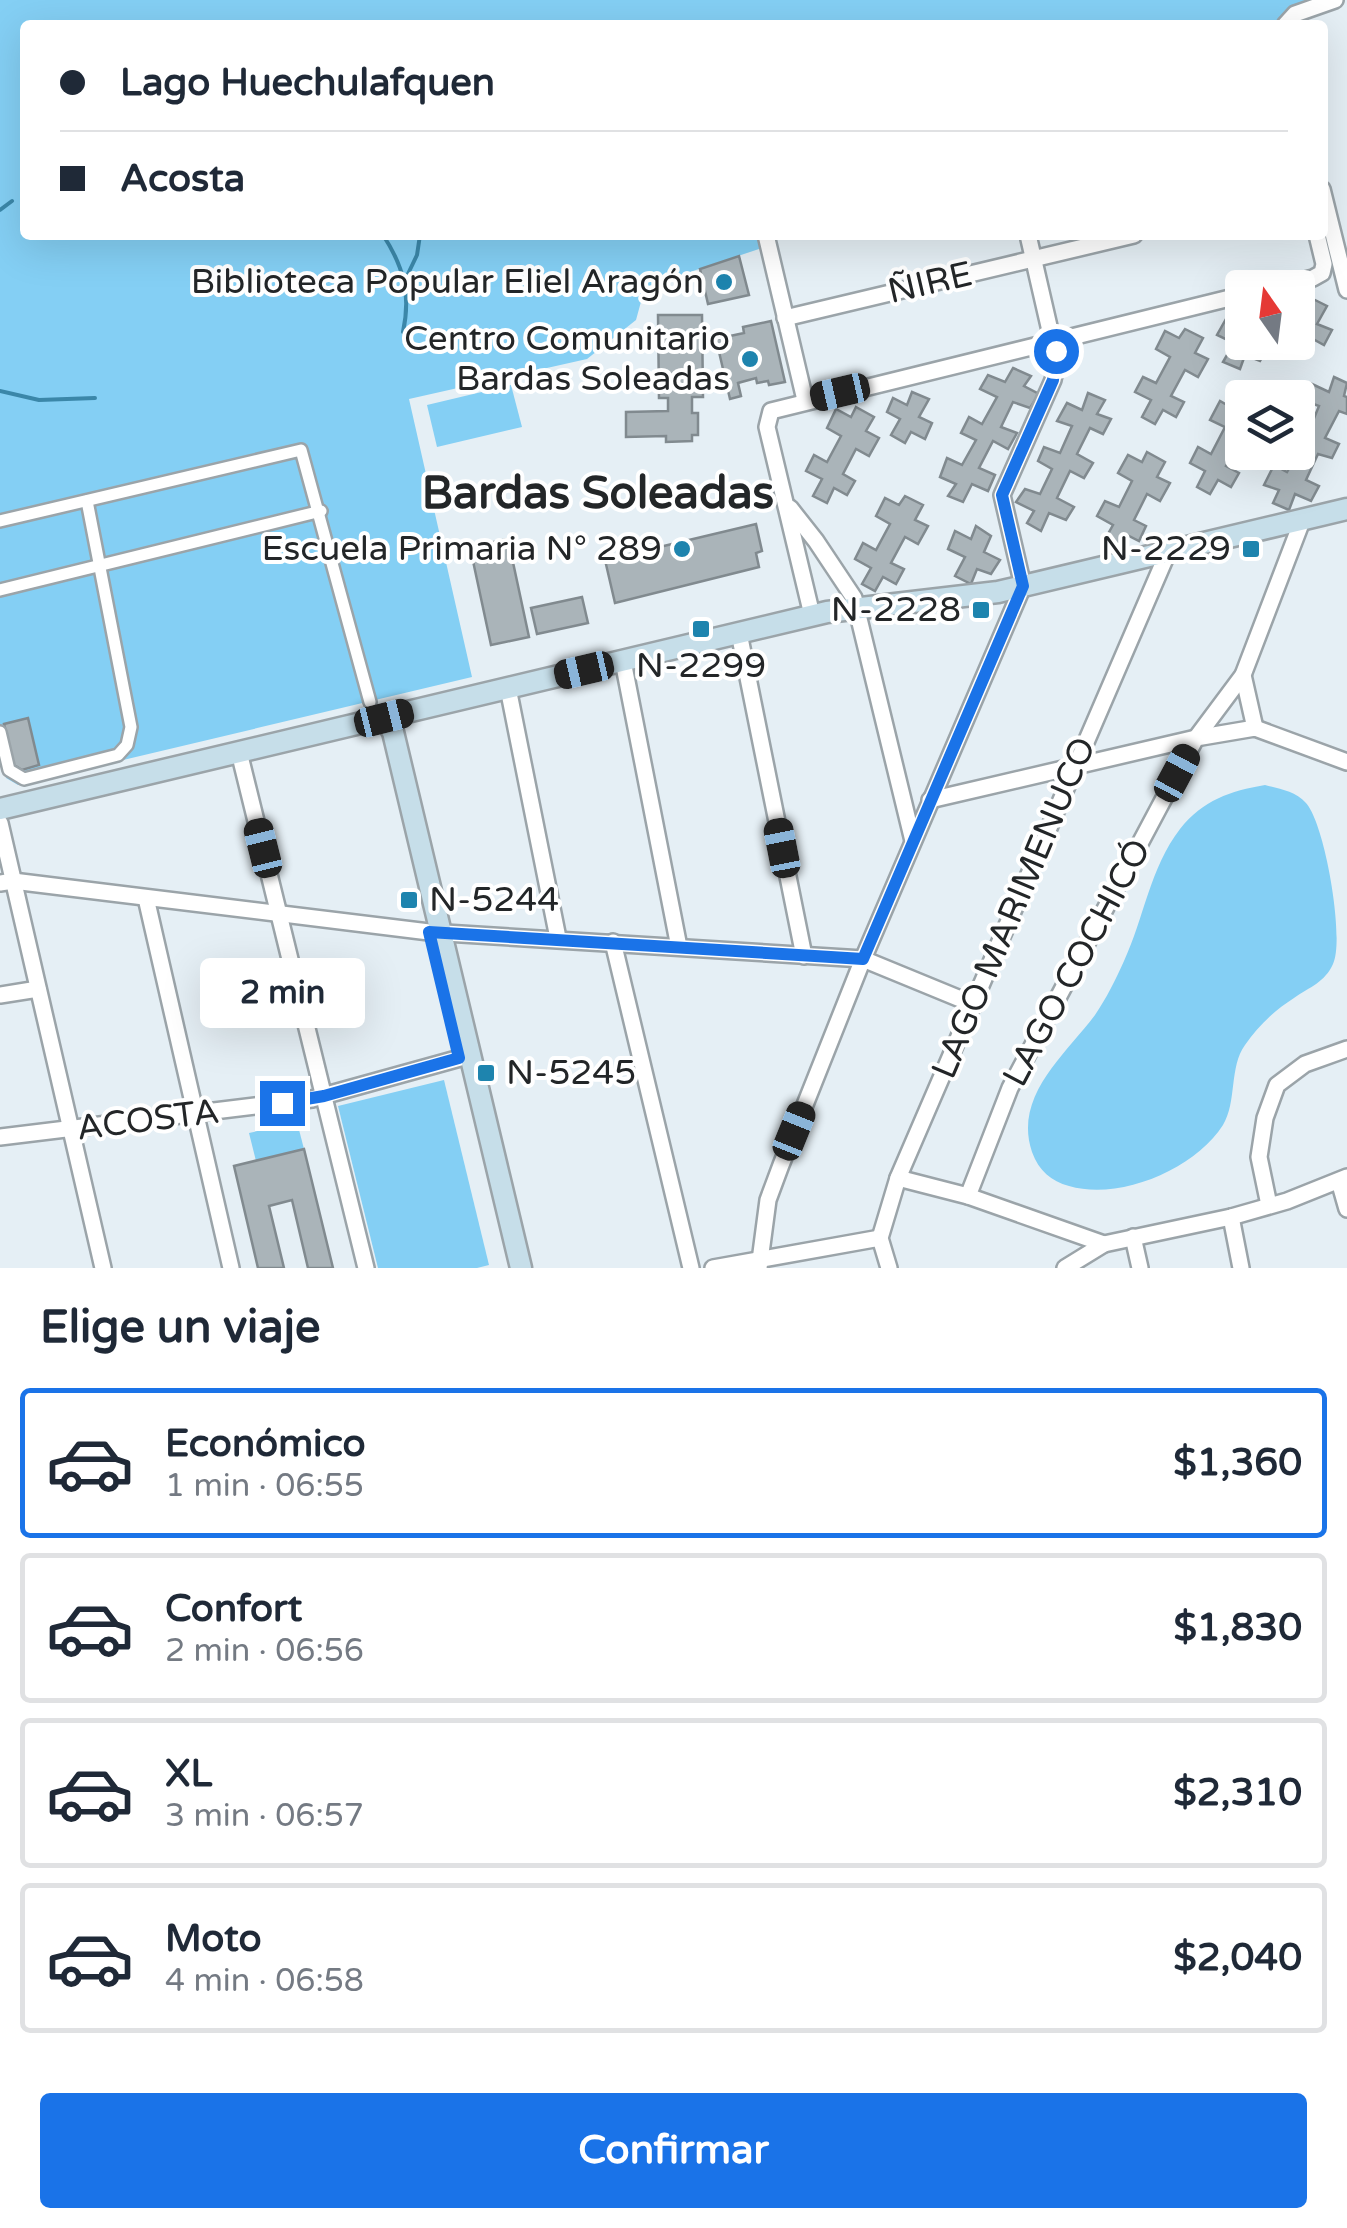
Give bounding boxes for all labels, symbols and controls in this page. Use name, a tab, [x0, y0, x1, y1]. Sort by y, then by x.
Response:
text: Lago Huechulafquen	[120, 60, 495, 106]
text: Acosta	[120, 156, 245, 202]
street label: ÑIRE	[884, 253, 976, 313]
place label: Biblioteca Popular Eliel Aragón	[191, 261, 704, 303]
north arrow	[1225, 270, 1315, 360]
map controls	[1225, 270, 1315, 470]
marker: Biblioteca Popular Eliel Aragón	[713, 271, 735, 293]
place label: Centro Comunitario Bardas Soleadas	[404, 318, 730, 400]
route start	[1034, 329, 1079, 374]
marker: Centro Comunitario Bardas Soleadas	[739, 348, 761, 370]
car	[807, 371, 873, 413]
button: layers	[1225, 380, 1315, 470]
district label: Bardas Soleadas	[422, 467, 774, 521]
place label: Escuela Primaria N° 289	[261, 528, 662, 570]
place label: N-2229	[1101, 528, 1231, 570]
marker: Escuela Primaria N° 289	[671, 538, 693, 560]
marker: N-2229	[1240, 538, 1262, 560]
place label: N-2228	[831, 589, 961, 631]
marker: N-2228	[970, 599, 992, 621]
marker: N-2299	[690, 618, 712, 640]
place label: N-2299	[636, 645, 766, 687]
car	[551, 649, 617, 691]
car	[351, 696, 417, 740]
street label: LAGO MARIMENUCO	[923, 731, 1105, 1085]
car	[1150, 739, 1204, 807]
car	[241, 815, 285, 881]
car	[762, 816, 802, 880]
street label: LAGO COCHICÓ	[994, 832, 1160, 1094]
place label: N-5244	[429, 879, 559, 921]
marker: N-5244	[398, 889, 420, 911]
callout: 2 min	[200, 958, 364, 1028]
text: 2 min	[240, 974, 325, 1012]
place label: N-5245	[506, 1052, 636, 1094]
marker: N-5245	[475, 1062, 497, 1084]
route end	[260, 1081, 305, 1126]
street label: ACOSTA	[74, 1090, 222, 1150]
car	[769, 1098, 819, 1164]
text: Elige un viaje	[40, 1301, 320, 1355]
icon: car	[45, 1418, 135, 1508]
text: Económico	[165, 1421, 366, 1467]
text: $1,360	[1173, 1440, 1302, 1486]
text: 1 min · 06:55	[165, 1467, 364, 1505]
icon: car	[45, 1583, 135, 1673]
text: Confort	[165, 1586, 302, 1632]
text: $1,830	[1173, 1605, 1302, 1651]
text: 2 min · 06:56	[165, 1632, 364, 1670]
icon: car	[45, 1748, 135, 1838]
text: XL	[165, 1751, 212, 1797]
text: $2,310	[1173, 1770, 1302, 1816]
text: 3 min · 06:57	[165, 1797, 364, 1835]
icon: car	[45, 1913, 135, 2003]
text: Moto	[165, 1916, 261, 1962]
text: $2,040	[1173, 1935, 1302, 1981]
text: 4 min · 06:58	[165, 1962, 364, 2000]
button: Confirmar	[40, 2093, 1307, 2208]

